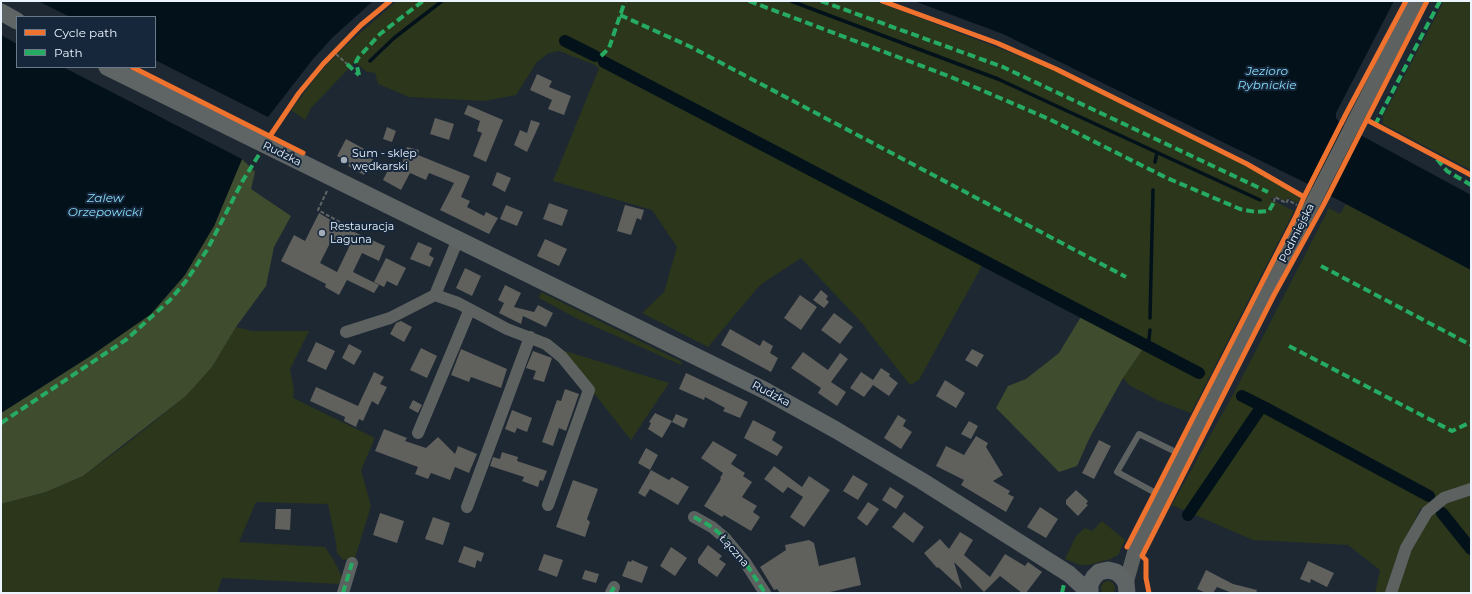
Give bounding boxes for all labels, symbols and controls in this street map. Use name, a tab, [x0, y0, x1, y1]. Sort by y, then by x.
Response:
legend	[16, 16, 156, 68]
text: Cycle path	[54, 25, 117, 40]
text: Path	[54, 45, 83, 60]
water label: Jezioro Rybnickie	[1238, 64, 1296, 92]
street label: Rudzka	[261, 139, 303, 169]
place label: Sum - sklep wędkarski	[352, 147, 417, 173]
marker: Sum - sklep wędkarski	[339, 155, 349, 165]
water label: Zalew Orzepowicki	[68, 191, 142, 219]
street label: Podmiejska	[1276, 201, 1318, 265]
place label: Restauracja Laguna	[330, 220, 394, 246]
marker: Restauracja Laguna	[317, 228, 327, 238]
street label: Rudzka	[750, 378, 792, 410]
street label: Łączna	[716, 532, 752, 570]

